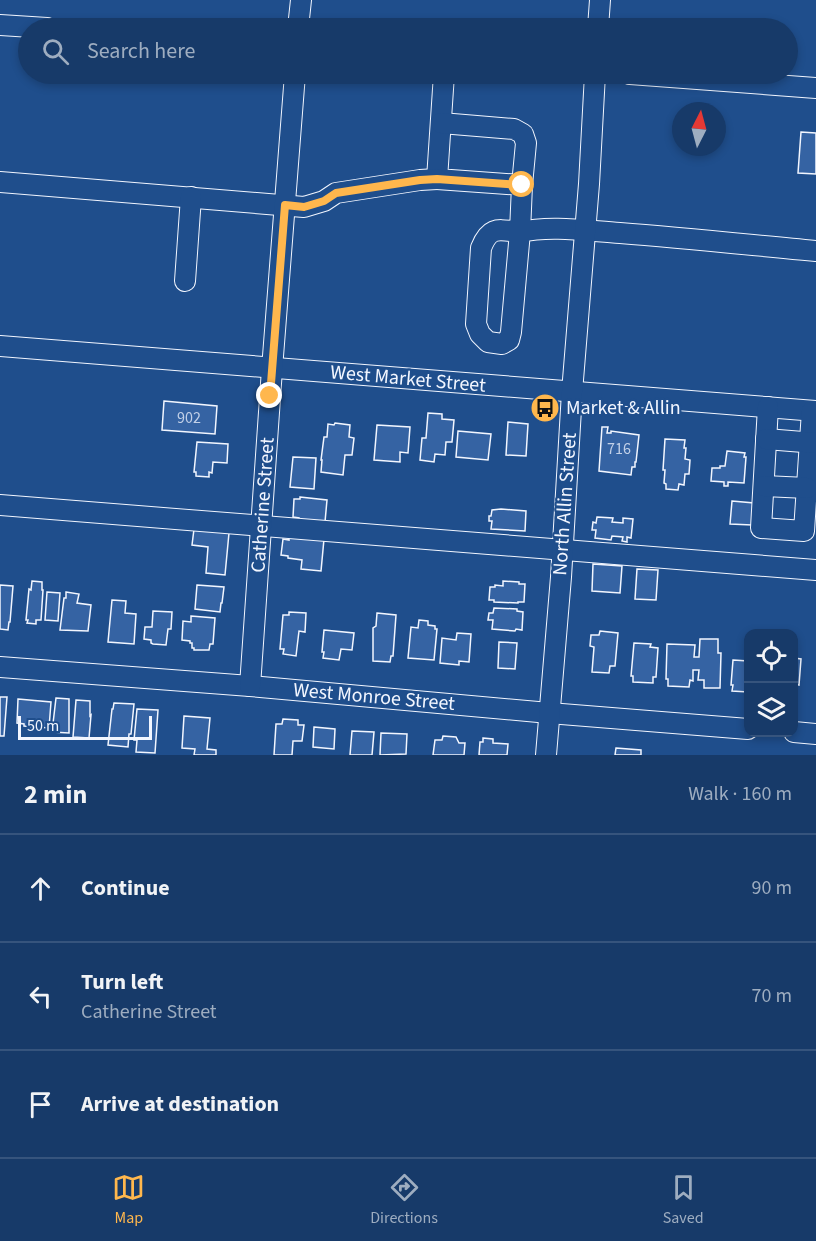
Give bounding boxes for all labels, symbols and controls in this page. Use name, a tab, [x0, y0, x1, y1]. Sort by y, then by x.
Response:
search box	[18, 18, 798, 84]
icon: search	[39, 35, 72, 68]
text: Search here	[87, 35, 195, 67]
north arrow	[672, 102, 726, 156]
route start	[508, 171, 534, 197]
street label: West Market Street	[329, 358, 487, 400]
route end	[256, 382, 282, 408]
bus stop icon: Market & Allin	[529, 392, 561, 424]
place label: Market & Allin	[566, 394, 681, 422]
house number: 902	[177, 407, 201, 429]
street label: North Allin Street	[546, 431, 584, 576]
street label: Catherine Street	[244, 436, 282, 574]
house number: 716	[607, 438, 631, 460]
map controls	[744, 629, 798, 737]
button: locate	[744, 629, 798, 683]
street label: West Monroe Street	[292, 676, 456, 718]
button: layers	[744, 683, 798, 737]
scale bar	[18, 713, 152, 740]
text: 50 m	[27, 715, 59, 737]
text: 2 min	[24, 776, 87, 813]
text: Walk · 160 m	[688, 780, 792, 808]
icon: ahead	[24, 872, 57, 905]
text: Continue	[81, 872, 170, 904]
text: 90 m	[752, 874, 792, 902]
text: Turn left	[81, 966, 163, 998]
icon: left	[24, 980, 57, 1013]
text: 70 m	[752, 982, 792, 1010]
text: Catherine Street	[81, 998, 217, 1026]
icon: arrive	[24, 1088, 57, 1121]
text: Arrive at destination	[81, 1088, 279, 1120]
tab: Map	[112, 1171, 145, 1229]
tab: Directions	[370, 1171, 438, 1229]
tab: Saved	[663, 1171, 704, 1229]

